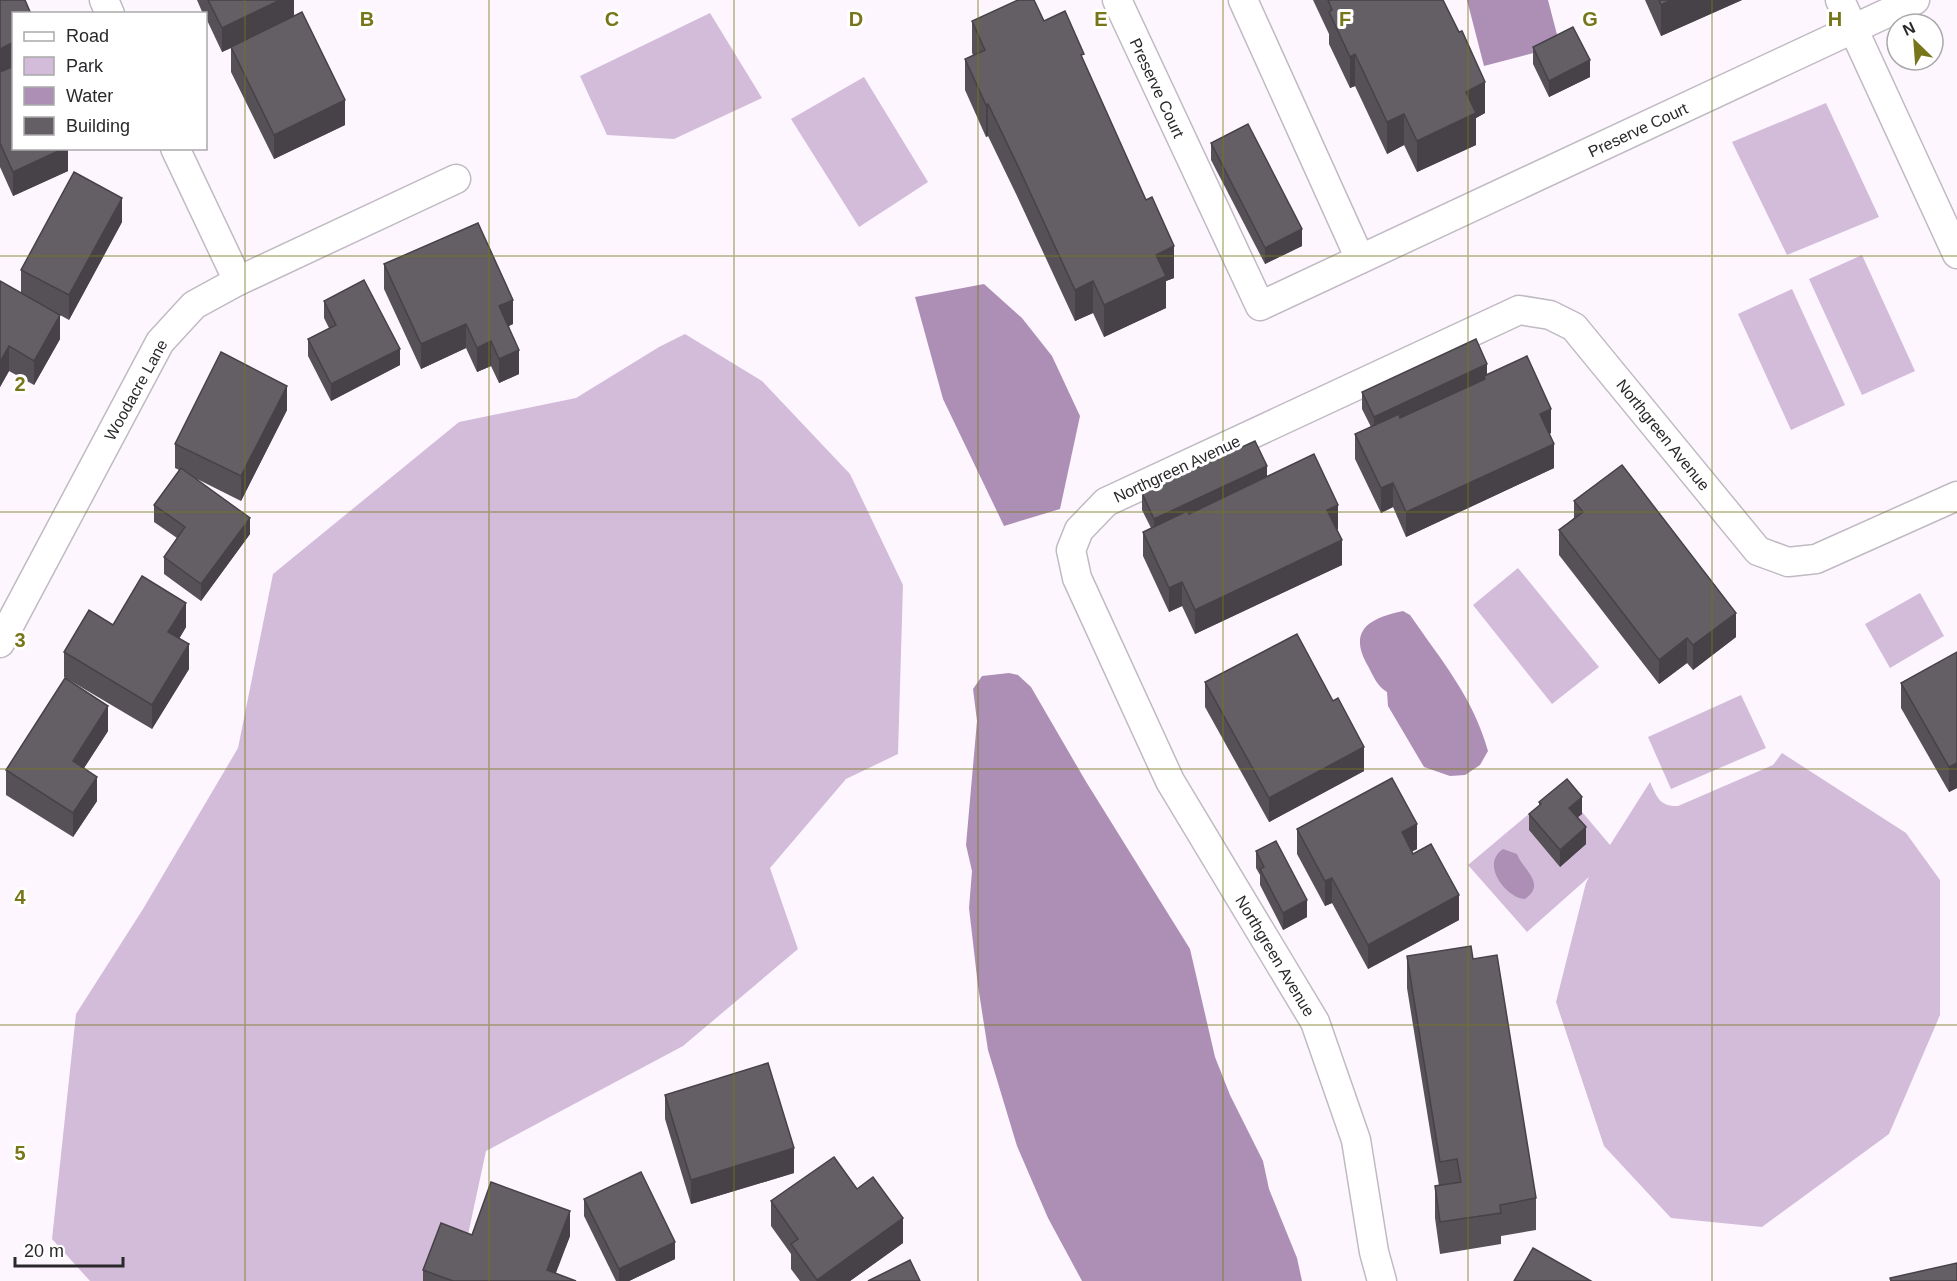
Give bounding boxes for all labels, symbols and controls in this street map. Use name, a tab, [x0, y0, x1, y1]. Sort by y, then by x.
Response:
text: B	[360, 8, 374, 30]
text: C	[605, 8, 619, 30]
text: D	[849, 8, 863, 30]
text: E	[1094, 8, 1108, 30]
text: F	[1339, 8, 1351, 30]
text: G	[1582, 8, 1598, 30]
text: H	[1828, 8, 1842, 30]
legend	[12, 12, 207, 150]
north arrow	[1885, 12, 1945, 72]
text: N	[1900, 19, 1918, 39]
text: Road	[66, 26, 109, 46]
street label: Preserve Court	[1127, 36, 1188, 141]
text: Park	[66, 56, 104, 76]
text: Water	[66, 86, 113, 106]
street label: Preserve Court	[1586, 99, 1691, 160]
text: Building	[66, 116, 130, 136]
street label: Woodacre Lane	[101, 337, 171, 443]
text: 2	[14, 373, 26, 395]
street label: Northgreen Avenue	[1613, 376, 1713, 494]
street label: Northgreen Avenue	[1111, 432, 1243, 506]
text: 3	[14, 629, 26, 651]
text: 4	[14, 886, 26, 908]
street label: Northgreen Avenue	[1232, 893, 1318, 1019]
text: 5	[14, 1142, 26, 1164]
scale bar	[15, 1230, 123, 1268]
text: 20 m	[24, 1241, 64, 1261]

